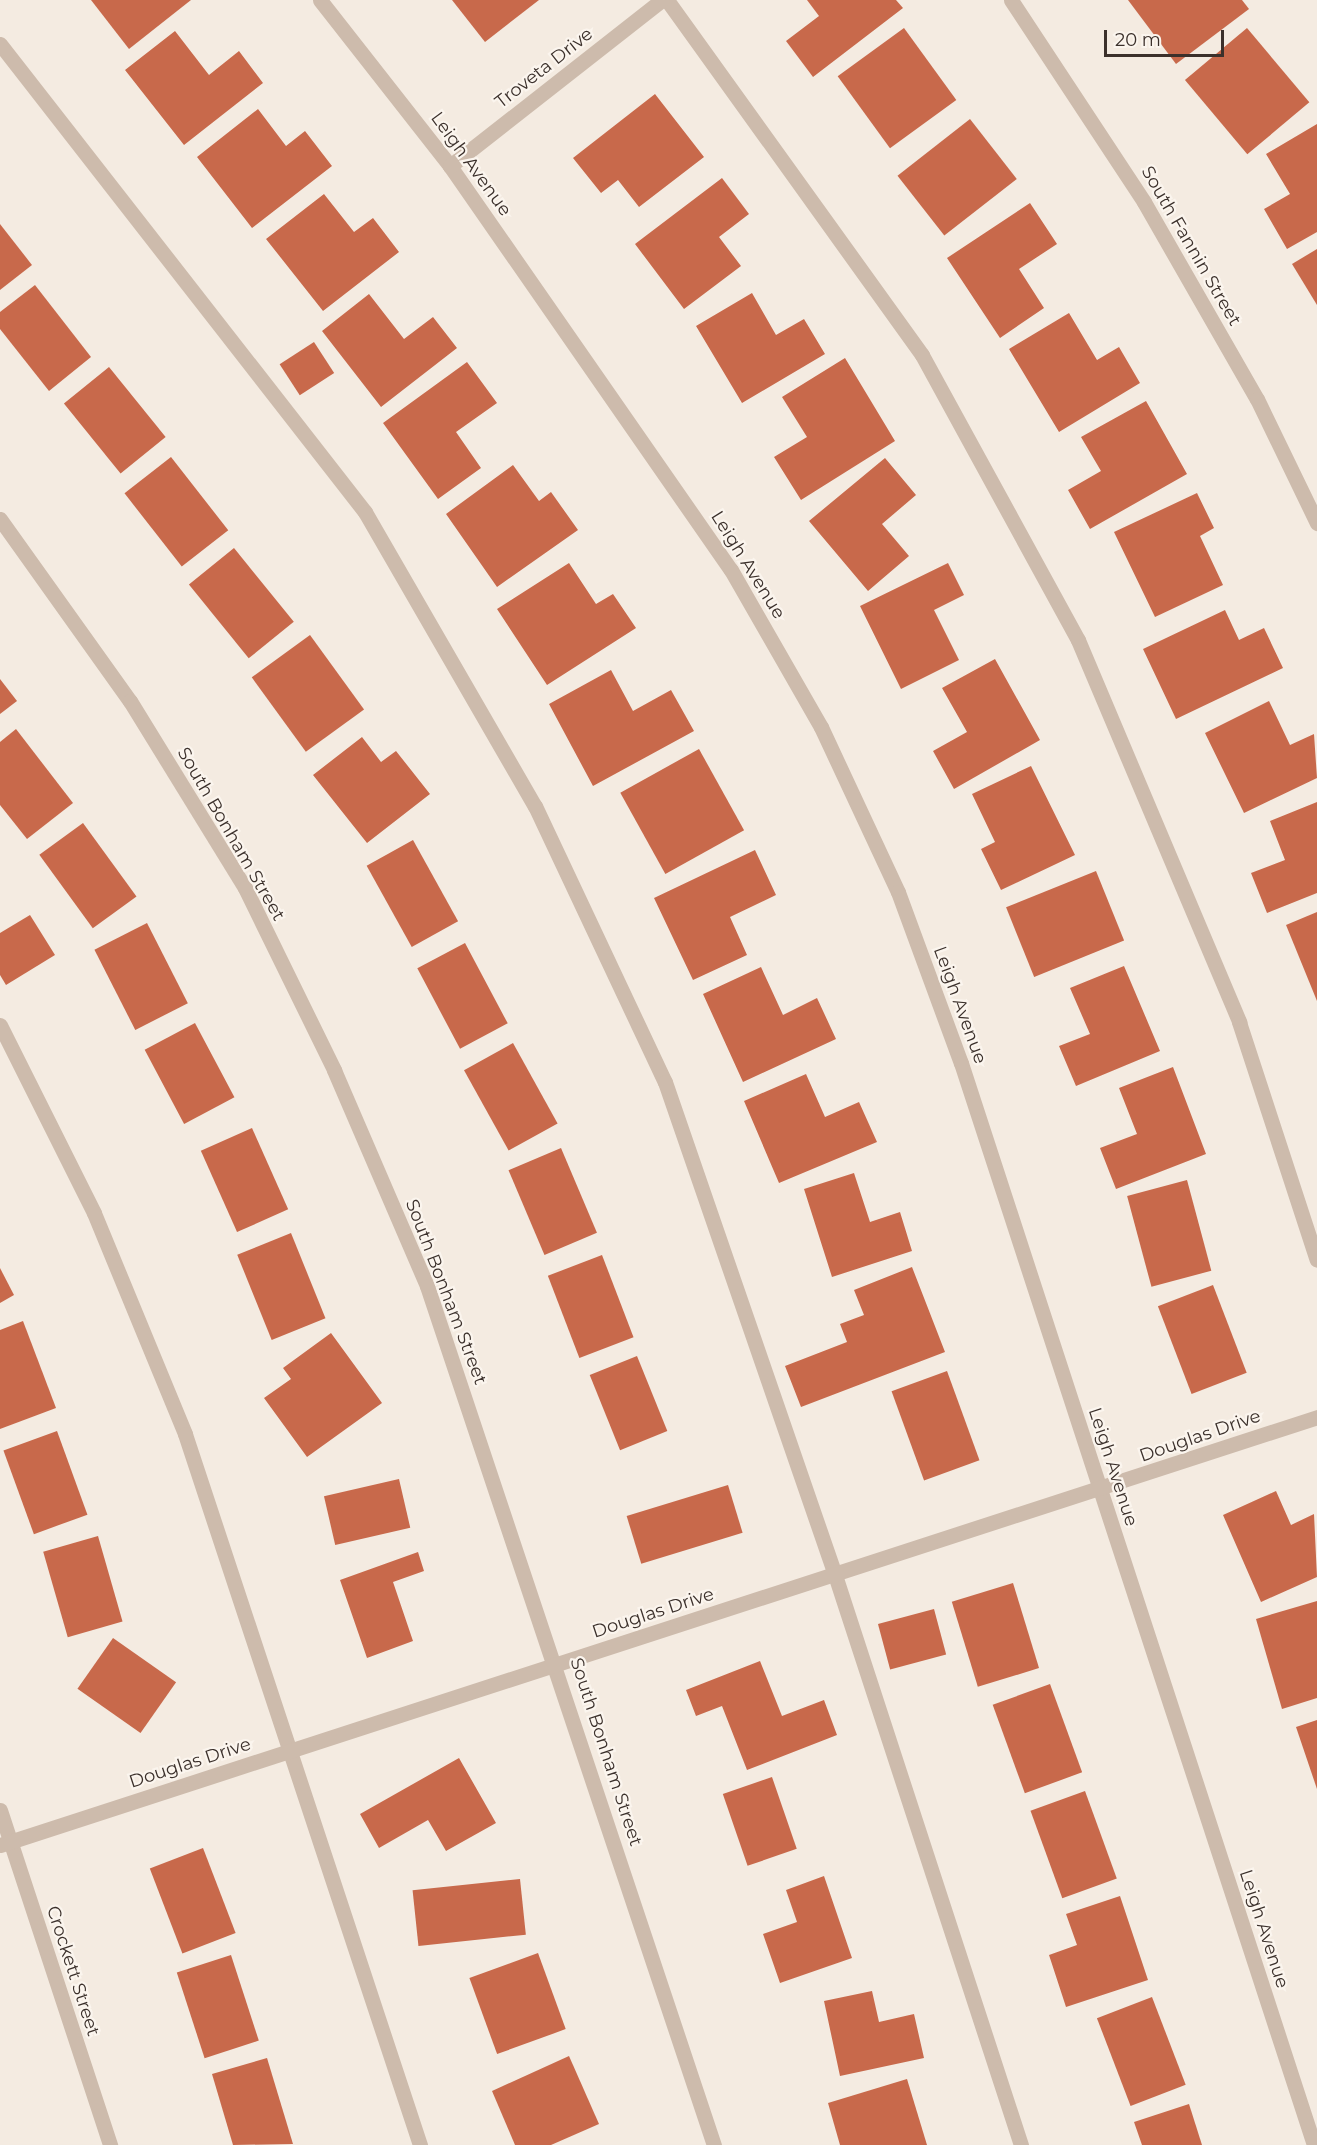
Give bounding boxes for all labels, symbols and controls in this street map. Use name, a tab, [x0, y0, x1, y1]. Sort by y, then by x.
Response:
scale bar	[1107, 18, 1227, 56]
street label: Troveta Drive	[491, 23, 597, 113]
text: 20 m	[1115, 29, 1161, 51]
street label: Leigh Avenue	[426, 108, 516, 220]
street label: South Fannin Street	[1136, 162, 1246, 330]
street label: Leigh Avenue	[706, 507, 790, 623]
street label: South Bonham Street	[172, 743, 290, 925]
street label: Leigh Avenue	[929, 943, 991, 1067]
street label: South Bonham Street	[401, 1196, 491, 1388]
street label: Leigh Avenue	[1084, 1405, 1142, 1529]
street label: Douglas Drive	[1137, 1405, 1263, 1467]
street label: Douglas Drive	[589, 1583, 717, 1643]
street label: South Bonham Street	[565, 1655, 647, 1849]
street label: Douglas Drive	[126, 1733, 254, 1793]
street label: Leigh Avenue	[1235, 1867, 1293, 1991]
street label: Crockett Street	[42, 1903, 104, 2039]

